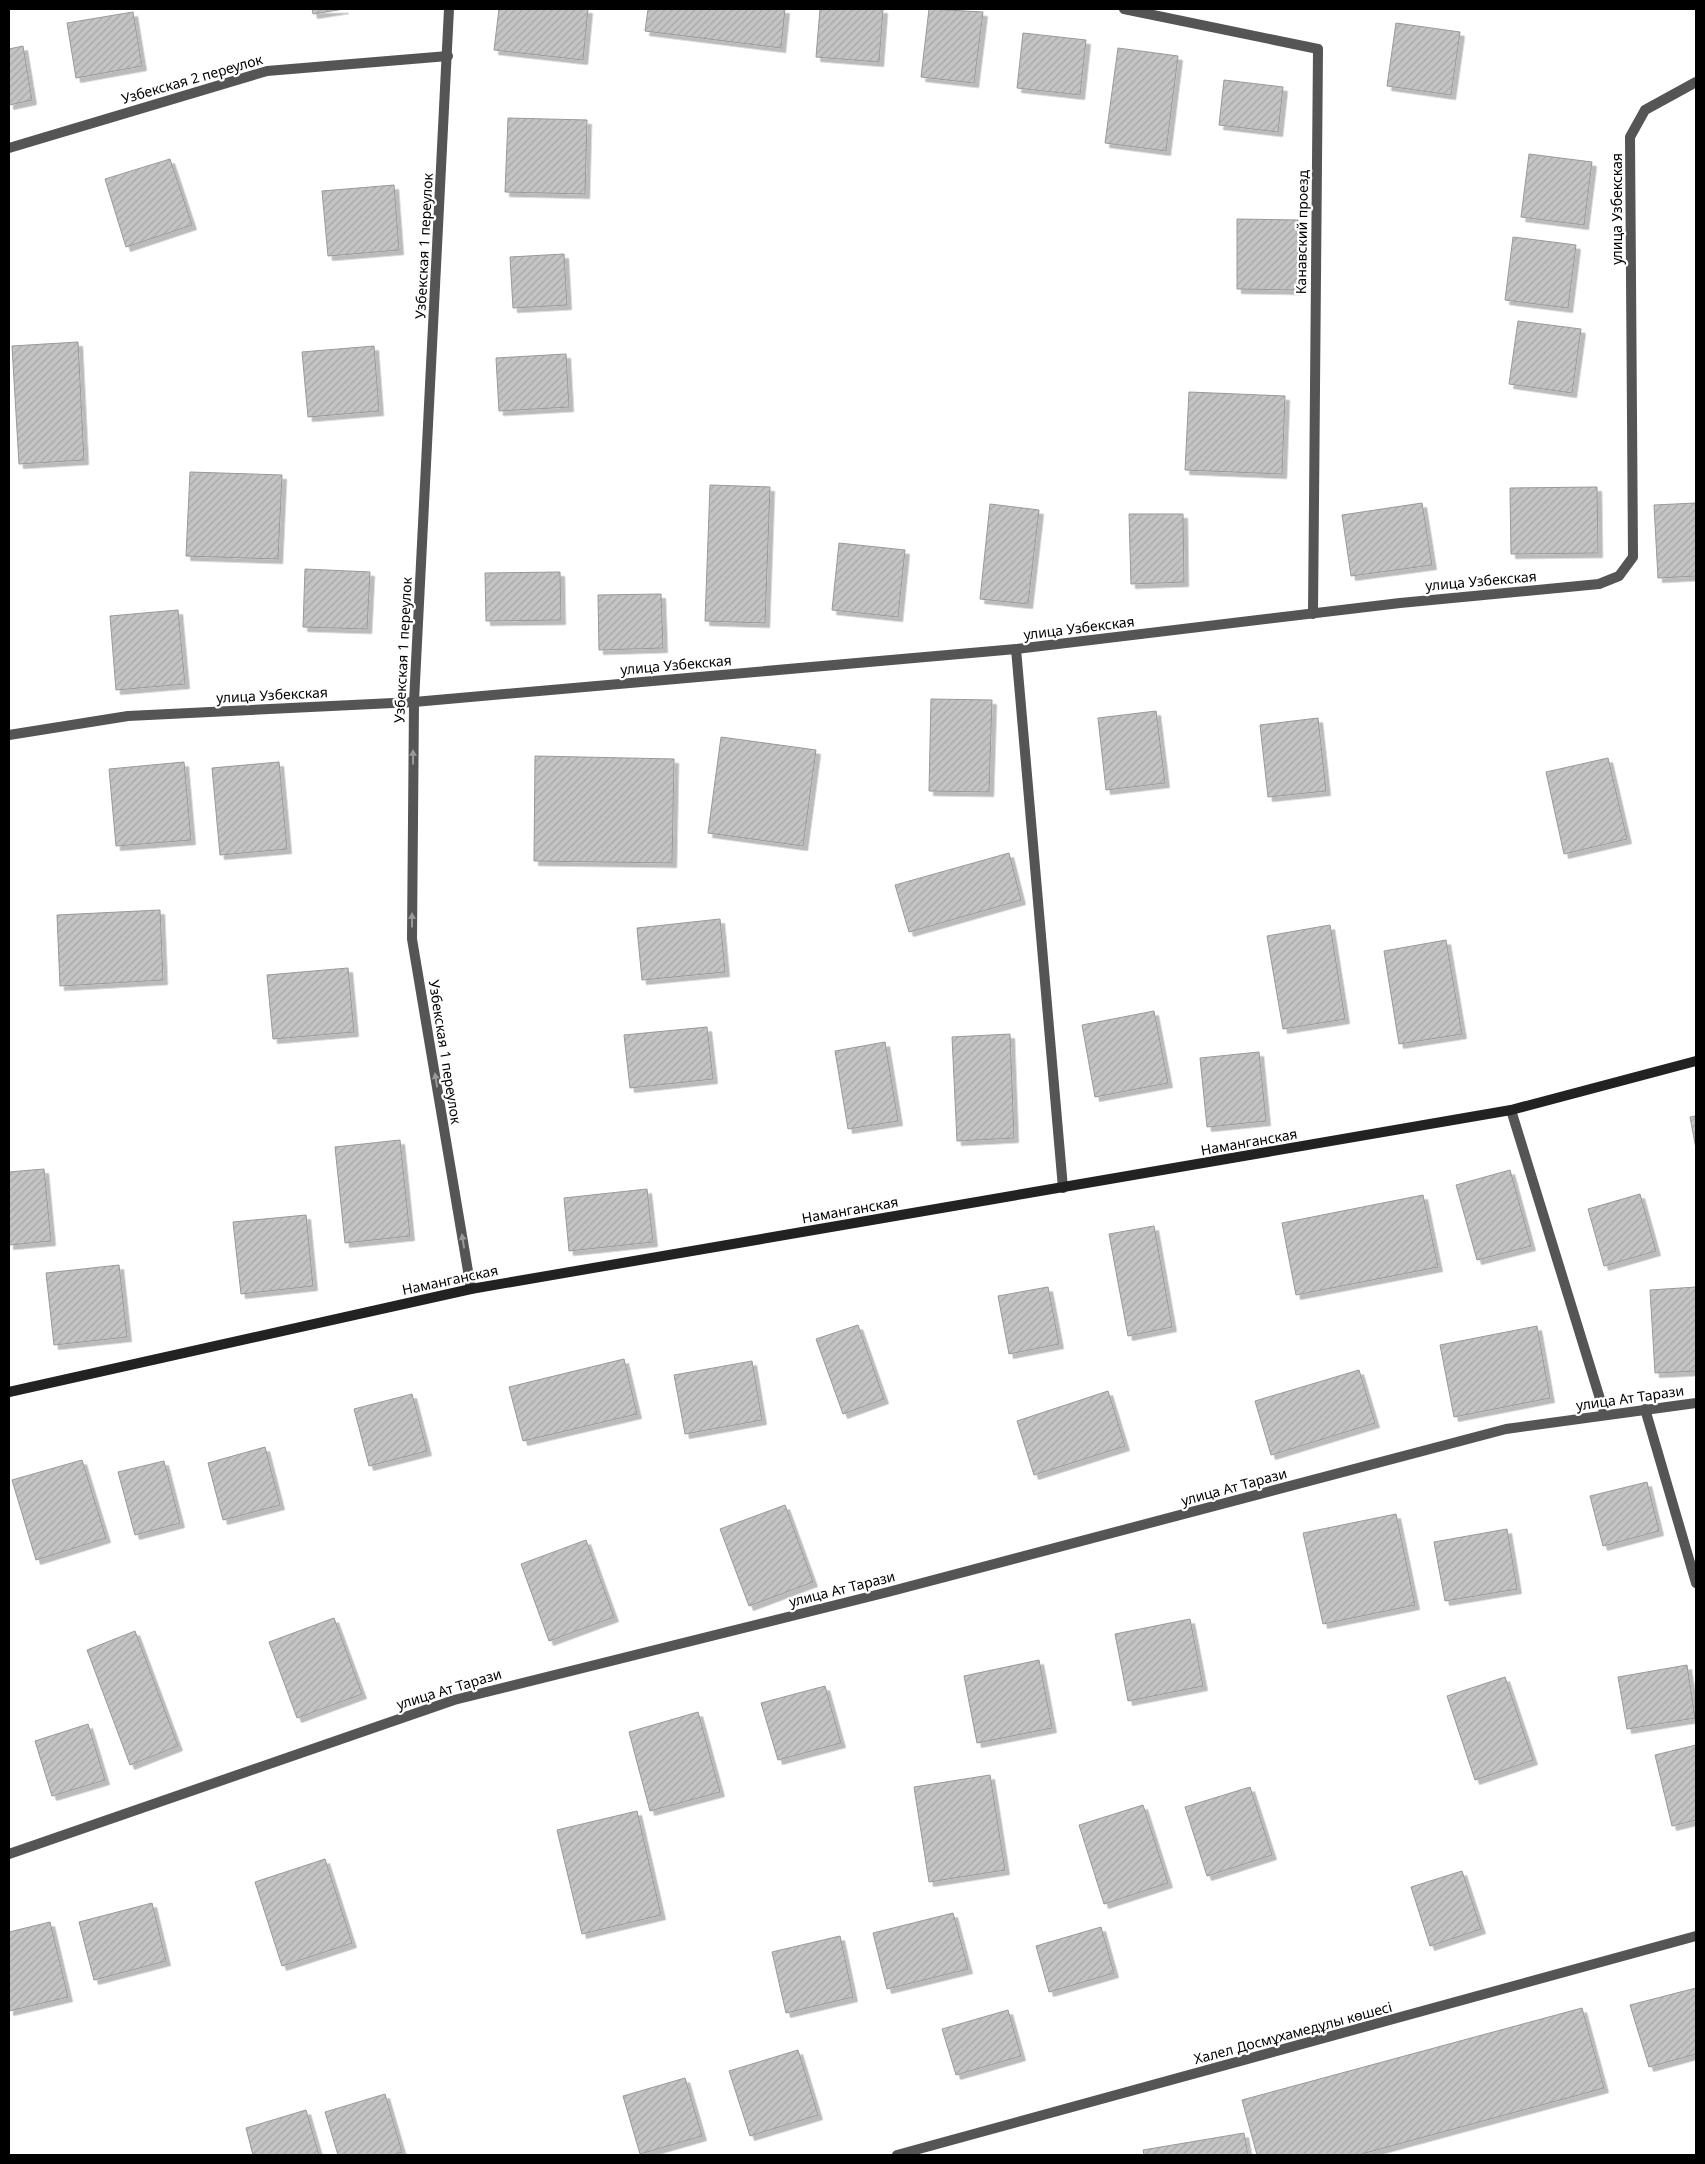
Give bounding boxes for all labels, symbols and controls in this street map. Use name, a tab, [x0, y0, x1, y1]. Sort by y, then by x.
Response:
street label: Узбекская 2 переулок	[119, 49, 265, 108]
street label: улица Узбекская	[1607, 153, 1626, 265]
street label: Канавский проезд	[1291, 169, 1312, 294]
street label: Узбекская 1 переулок	[410, 172, 437, 319]
street label: улица Узбекская	[1425, 566, 1537, 595]
street label: Узбекская 1 переулок	[389, 576, 416, 723]
street label: улица Узбекская	[1022, 611, 1136, 644]
street label: улица Узбекская	[620, 650, 732, 679]
street label: улица Узбекская	[216, 682, 328, 707]
one-way arrow	[409, 749, 417, 765]
one-way arrow	[408, 911, 416, 927]
street label: Узбекская 1 переулок	[425, 978, 466, 1126]
one-way arrow	[431, 1072, 439, 1088]
street label: Наманганская	[1199, 1124, 1299, 1159]
street label: Наманганская	[800, 1192, 900, 1227]
one-way arrow	[458, 1232, 466, 1248]
street label: Наманганская	[400, 1260, 500, 1299]
street label: улица Ат Тарази	[1575, 1381, 1685, 1414]
street label: улица Ат Тарази	[1179, 1463, 1289, 1510]
street label: улица Ат Тарази	[787, 1566, 897, 1611]
street label: улица Ат Тарази	[394, 1664, 504, 1714]
street label: Халел Досмұхамедұлы көшесі	[1192, 1997, 1394, 2068]

